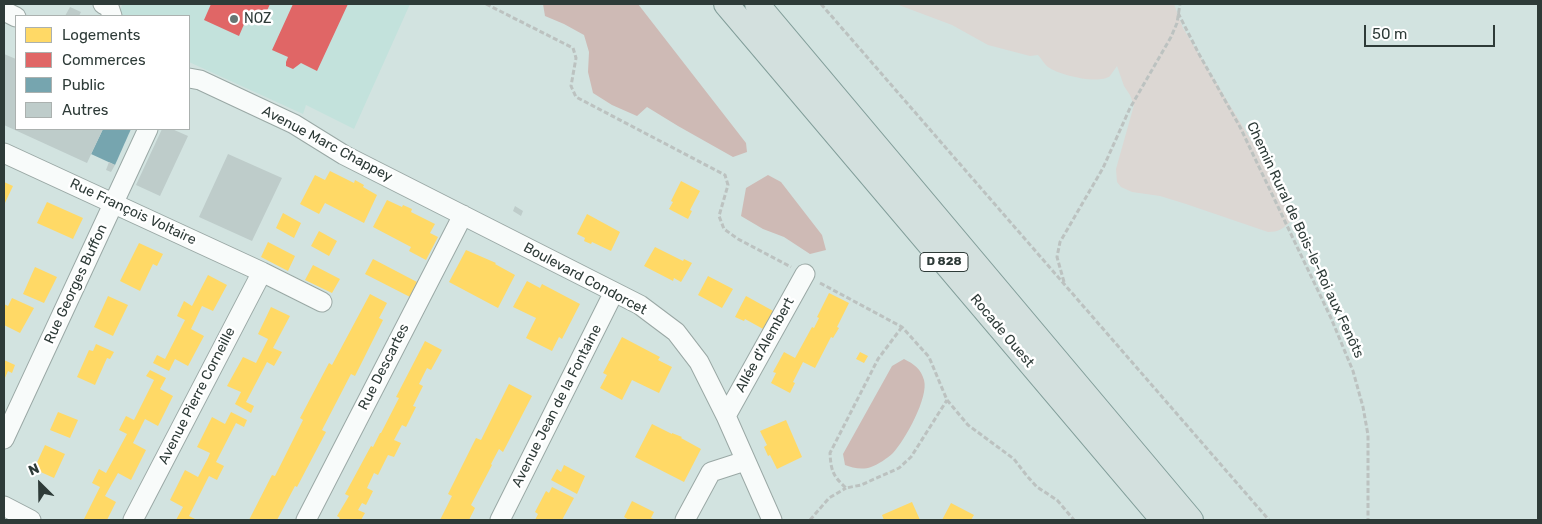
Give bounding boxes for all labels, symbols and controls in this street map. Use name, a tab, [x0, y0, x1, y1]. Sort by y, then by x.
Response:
place label: NOZ	[244, 11, 272, 27]
marker: NOZ	[228, 13, 240, 25]
legend	[15, 15, 190, 130]
scale bar	[1367, 15, 1498, 47]
text: 50 m	[1372, 25, 1407, 43]
text: Logements	[62, 26, 140, 44]
text: Commerces	[62, 51, 146, 69]
text: Public	[62, 76, 105, 94]
text: Autres	[62, 101, 108, 119]
street label: Avenue Marc Chappey	[259, 102, 395, 186]
street label: Chemin Rural de Bois-le-Roi aux Fenôts	[1243, 119, 1367, 361]
street label: Rue François Voltaire	[67, 175, 199, 249]
street label: Rue Georges Buffon	[41, 222, 111, 346]
street label: Boulevard Condorcet	[520, 239, 650, 319]
road number: D 828	[920, 252, 968, 272]
street label: Rocade Ouest	[966, 291, 1038, 371]
street label: Allée d'Alembert	[732, 295, 798, 395]
street label: Rue Descartes	[355, 321, 413, 413]
street label: Avenue Jean de la Fontaine	[509, 322, 605, 490]
street label: Avenue Pierre Corneille	[155, 325, 239, 467]
north arrow	[15, 459, 65, 509]
text: N	[26, 460, 42, 480]

